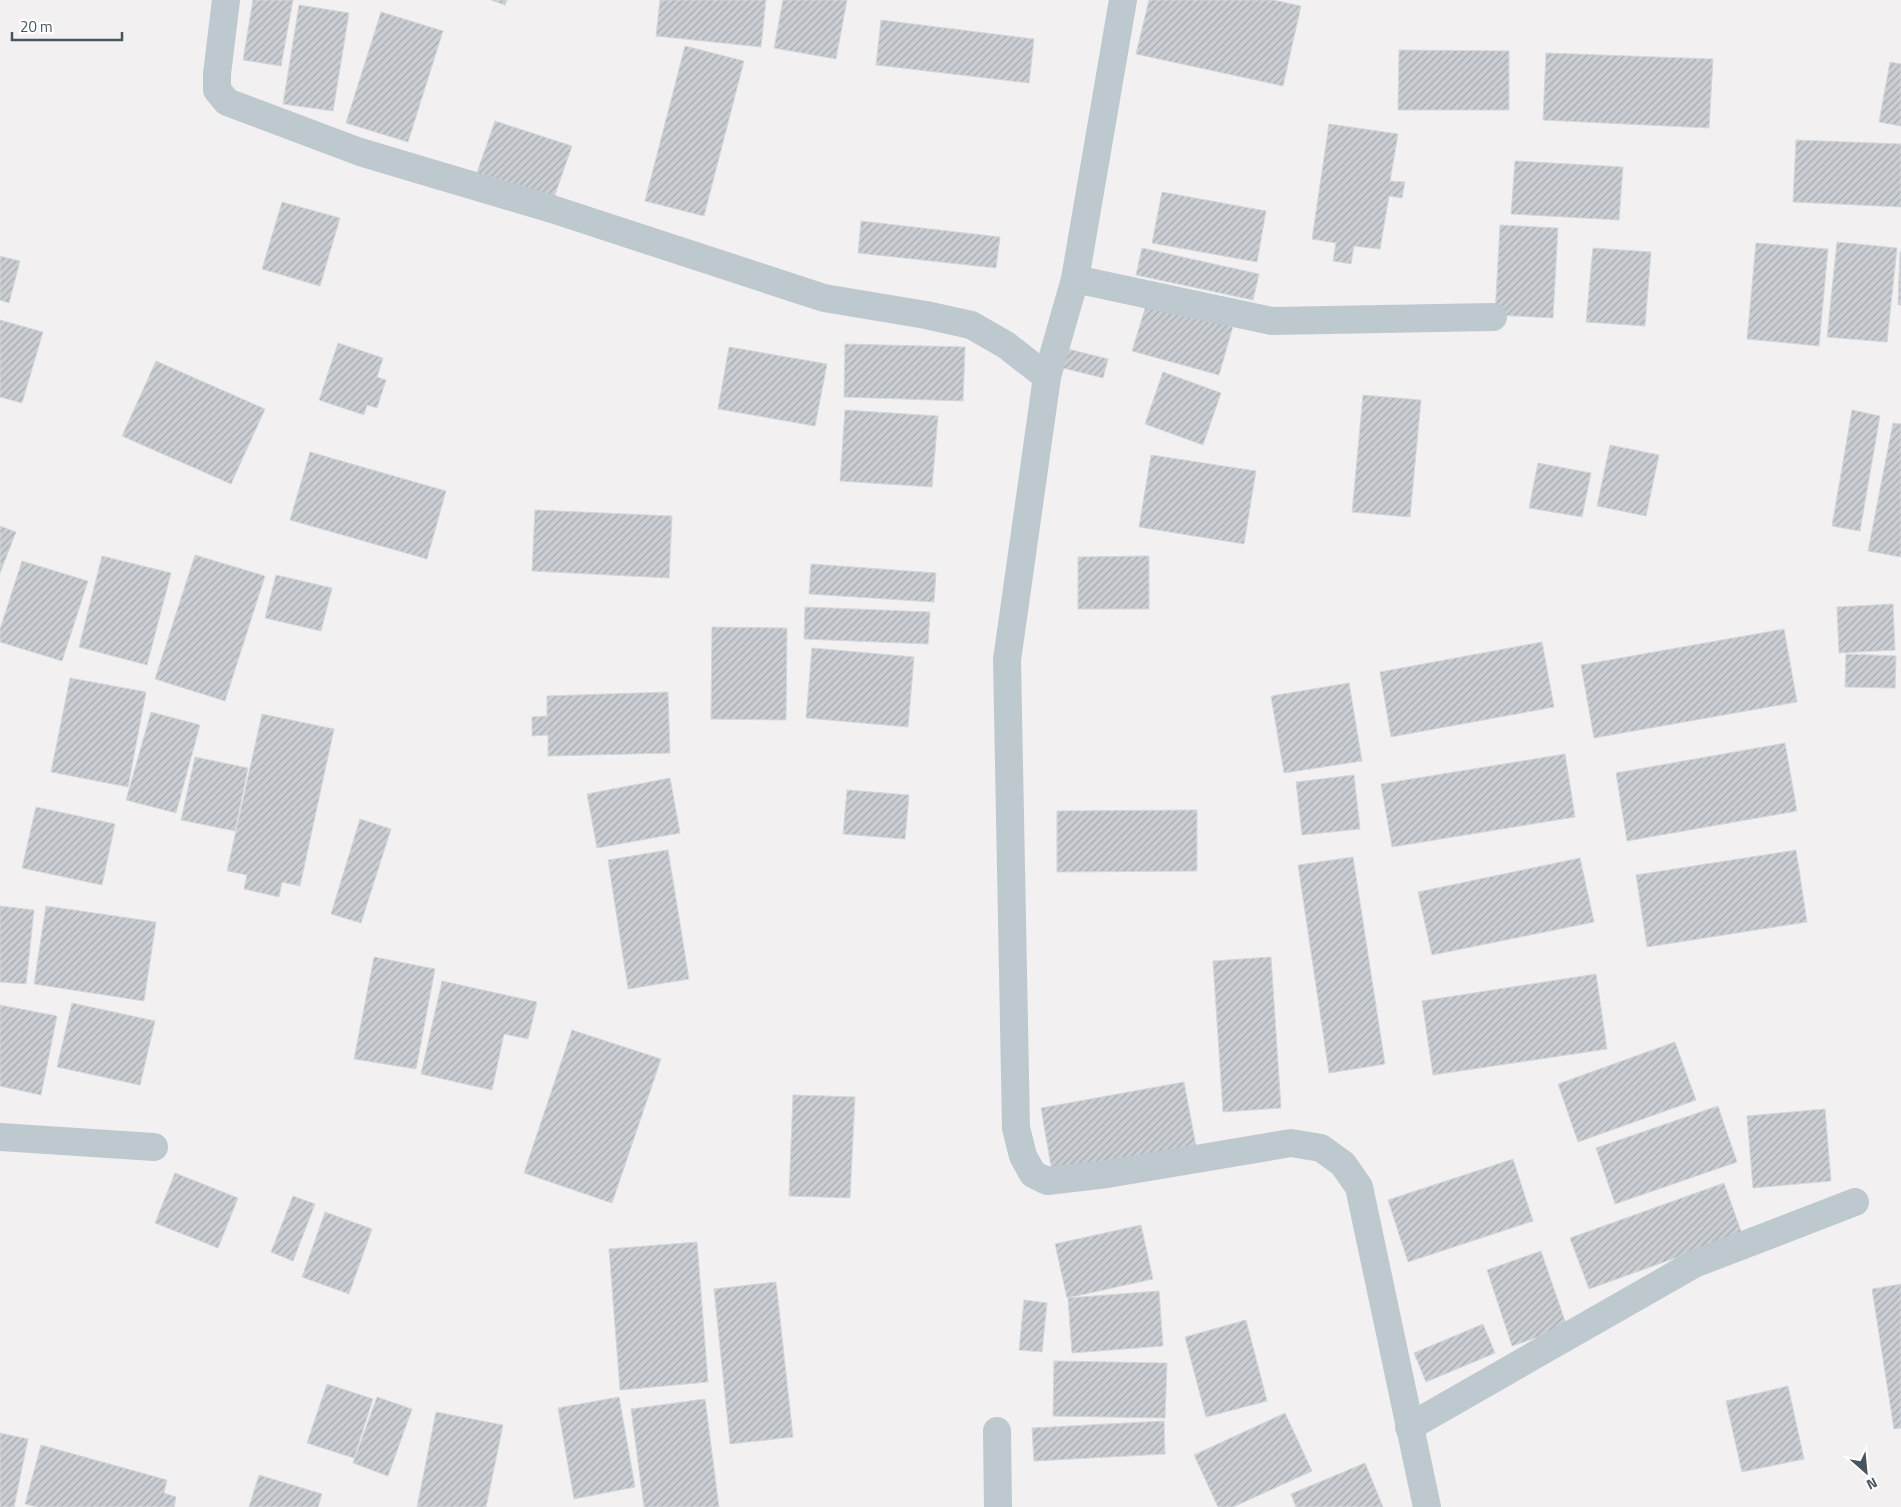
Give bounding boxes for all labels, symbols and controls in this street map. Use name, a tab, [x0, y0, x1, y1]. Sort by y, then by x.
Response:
scale bar	[12, 10, 122, 42]
text: 20 m	[20, 15, 53, 38]
north arrow	[1841, 1447, 1891, 1497]
text: N	[1863, 1472, 1881, 1496]

